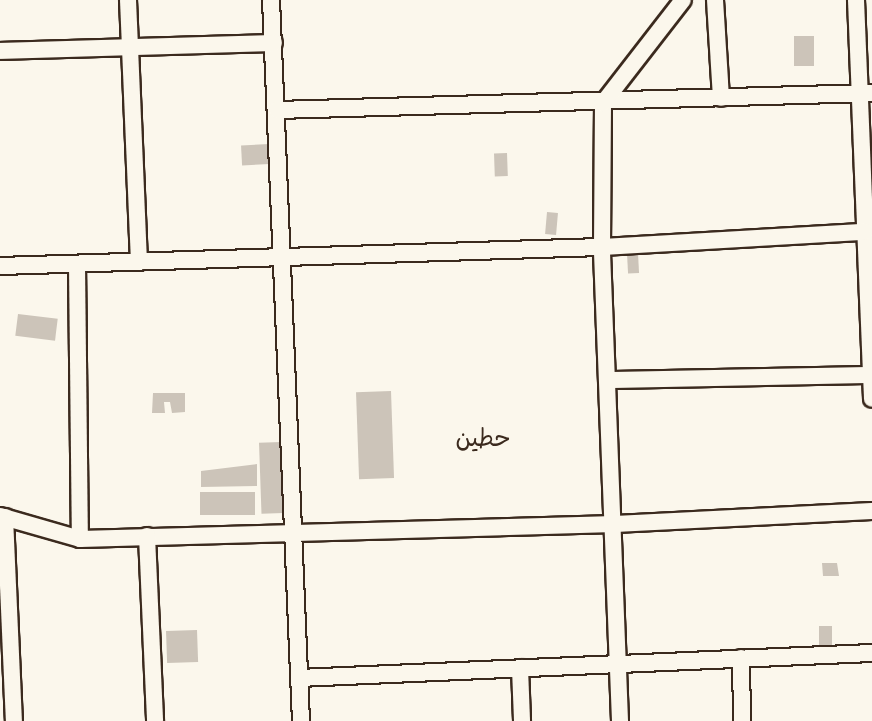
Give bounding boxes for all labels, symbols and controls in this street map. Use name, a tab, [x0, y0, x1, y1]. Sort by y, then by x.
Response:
district label: حطين	[455, 424, 511, 452]

